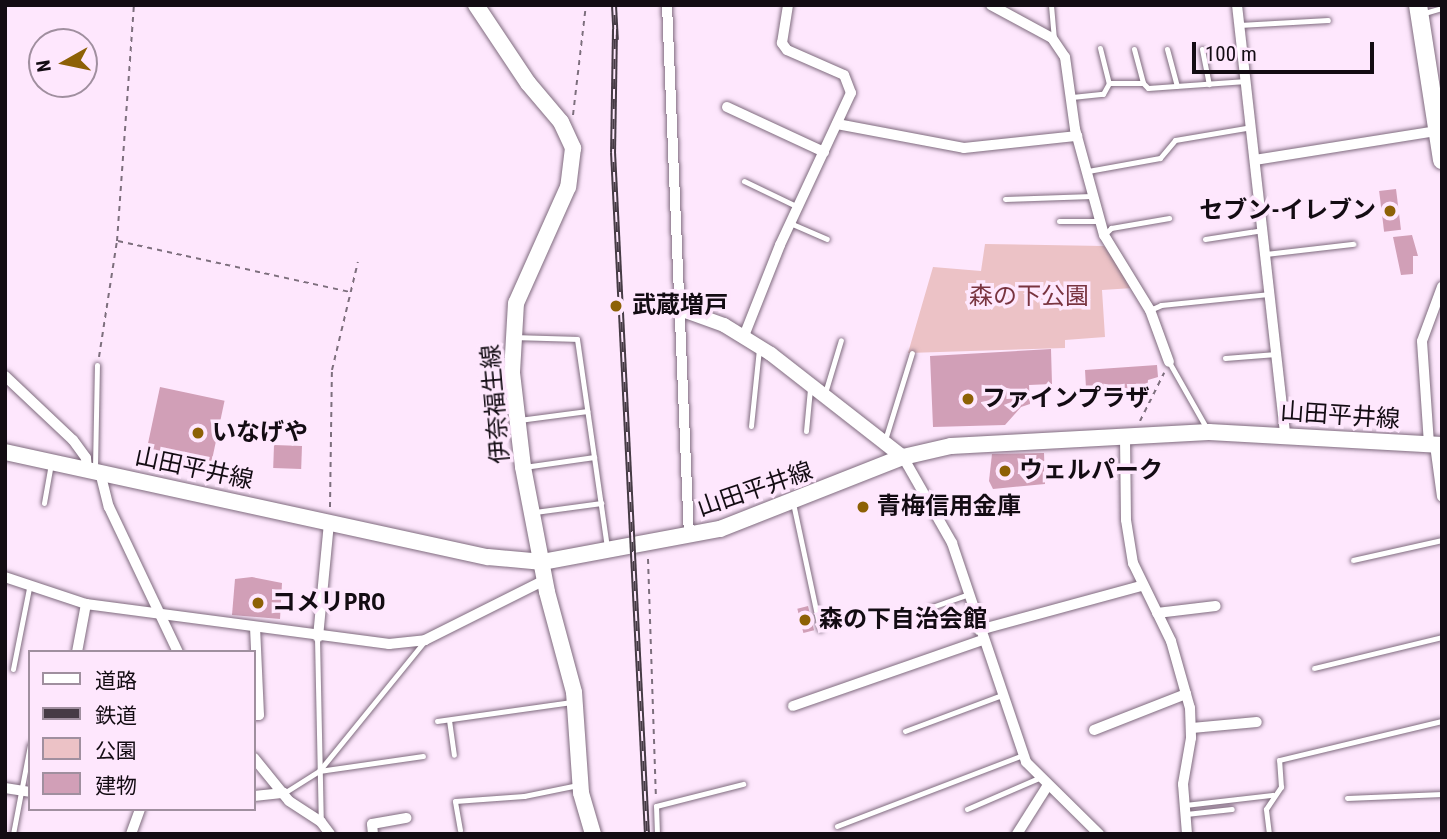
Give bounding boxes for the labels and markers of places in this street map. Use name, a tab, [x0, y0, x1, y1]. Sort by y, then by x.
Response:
place label: セブン-イレブン	[1199, 197, 1376, 225]
marker: セブン-イレブン	[1382, 203, 1398, 219]
place label: 武蔵増戸	[632, 292, 728, 320]
marker: 武蔵増戸	[606, 296, 626, 316]
place label: ファインプラザ	[982, 385, 1150, 413]
marker: ファインプラザ	[960, 391, 976, 407]
place label: いなげや	[212, 419, 308, 447]
marker: いなげや	[190, 425, 206, 441]
place label: ウェルパーク	[1019, 457, 1163, 485]
marker: ウェルパーク	[997, 463, 1013, 479]
place label: 青梅信用金庫	[877, 493, 1021, 521]
marker: 青梅信用金庫	[855, 499, 871, 515]
place label: コメリPRO	[272, 589, 385, 617]
marker: コメリPRO	[250, 595, 266, 611]
place label: 森の下自治会館	[819, 606, 987, 634]
marker: 森の下自治会館	[797, 612, 813, 628]

